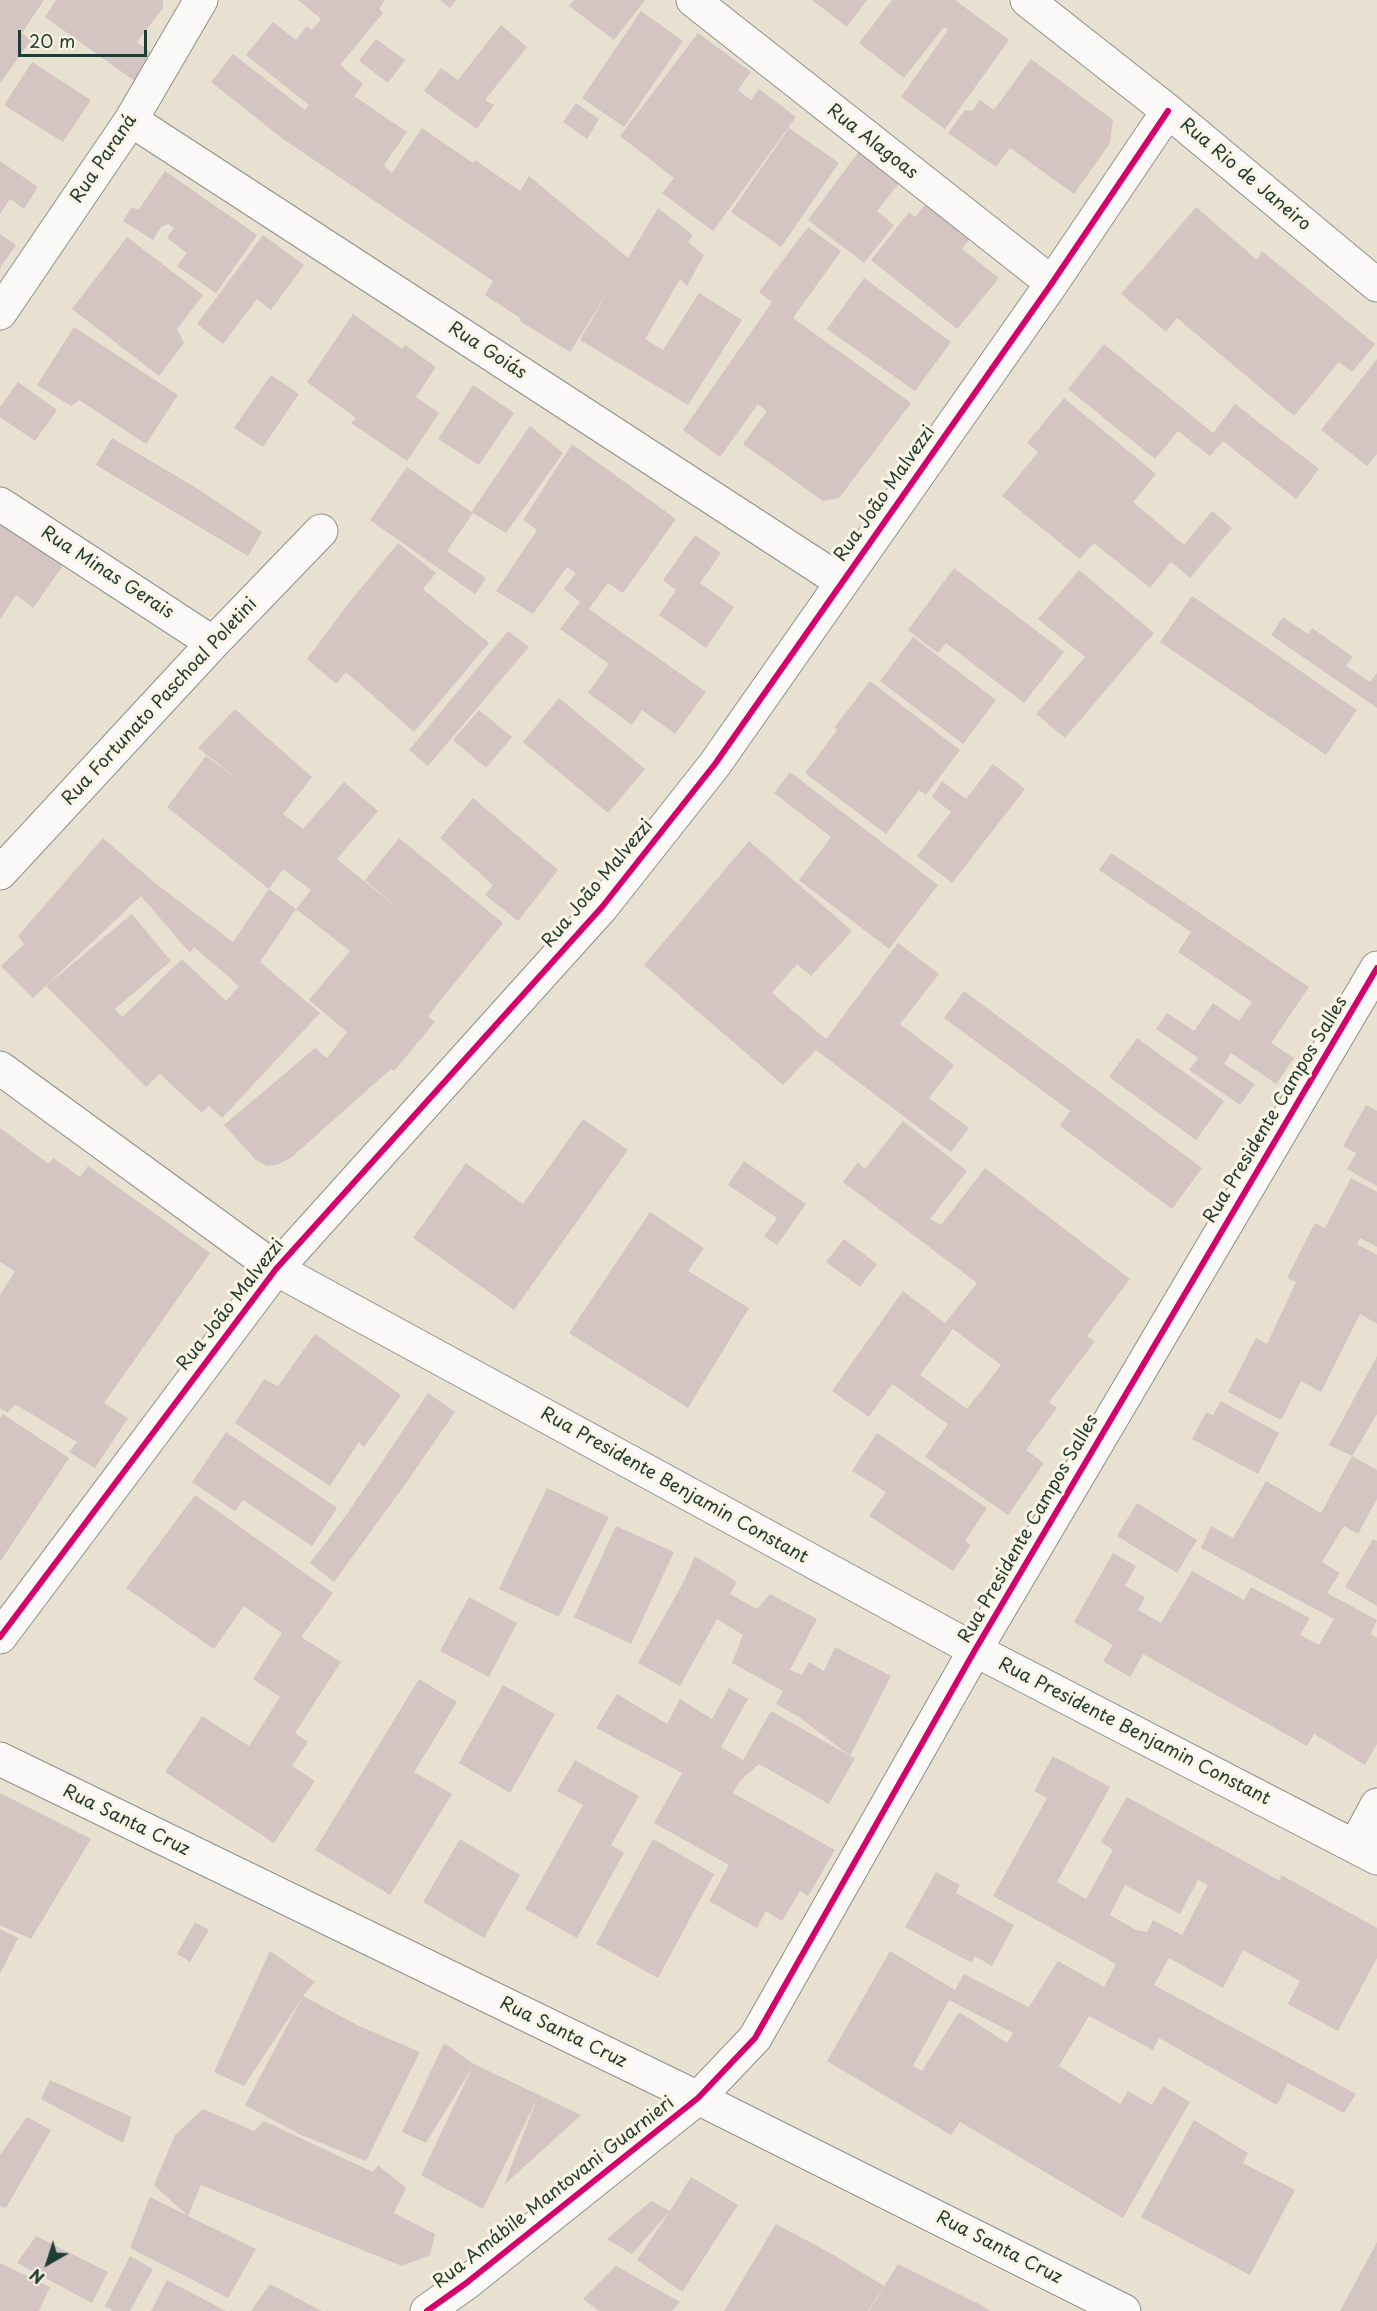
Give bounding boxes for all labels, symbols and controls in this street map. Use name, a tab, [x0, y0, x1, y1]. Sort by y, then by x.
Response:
scale bar	[21, 18, 150, 56]
text: 20 m	[29, 27, 75, 54]
street label: Rua Alagoas	[822, 100, 922, 184]
street label: Rua Paraná	[66, 111, 142, 207]
street label: Rua Rio de Janeiro	[1175, 114, 1315, 236]
street label: Rua Goiás	[444, 318, 530, 384]
street label: Rua João Malvezzi	[830, 422, 940, 566]
street label: Rua Minas Gerais	[37, 522, 177, 624]
street label: Rua Fortunato Paschoal Poletini	[58, 594, 262, 810]
street label: Rua João Malvezzi	[538, 815, 658, 953]
street label: Rua Presidente Campos Salles	[1200, 993, 1352, 1227]
street label: Rua João Malvezzi	[173, 1235, 289, 1375]
street label: Rua Presidente Benjamin Constant	[537, 1403, 811, 1569]
street label: Rua Presidente Campos Salles	[954, 1411, 1104, 1647]
street label: Rua Presidente Benjamin Constant	[994, 1654, 1274, 1810]
street label: Rua Santa Cruz	[59, 1781, 193, 1861]
street label: Rua Santa Cruz	[496, 1993, 630, 2073]
street label: Rua Amábile Mantovani Guarnieri	[429, 2092, 679, 2294]
street label: Rua Santa Cruz	[932, 2207, 1066, 2289]
north arrow	[18, 2233, 78, 2293]
text: N	[24, 2264, 49, 2290]

